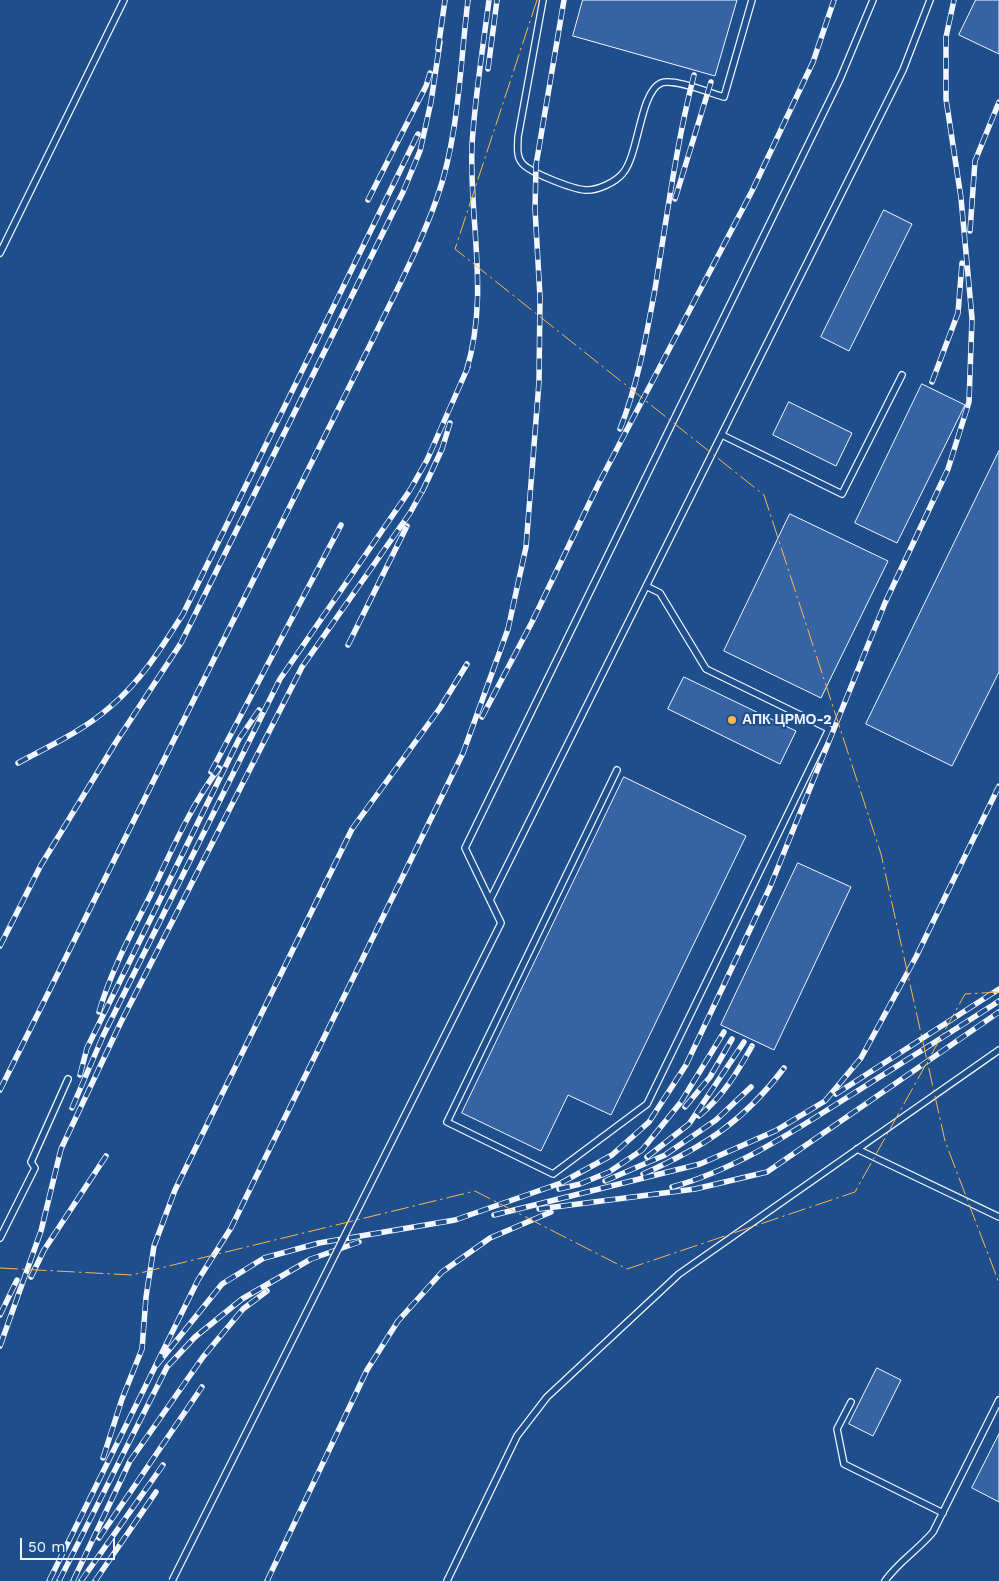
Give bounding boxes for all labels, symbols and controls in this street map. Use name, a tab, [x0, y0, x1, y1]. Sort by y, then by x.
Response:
place label: АПК ЦРМО-2	[742, 712, 832, 728]
marker: АПК ЦРМО-2	[726, 714, 738, 726]
scale bar	[22, 1528, 118, 1560]
text: 50 m	[28, 1538, 65, 1556]

